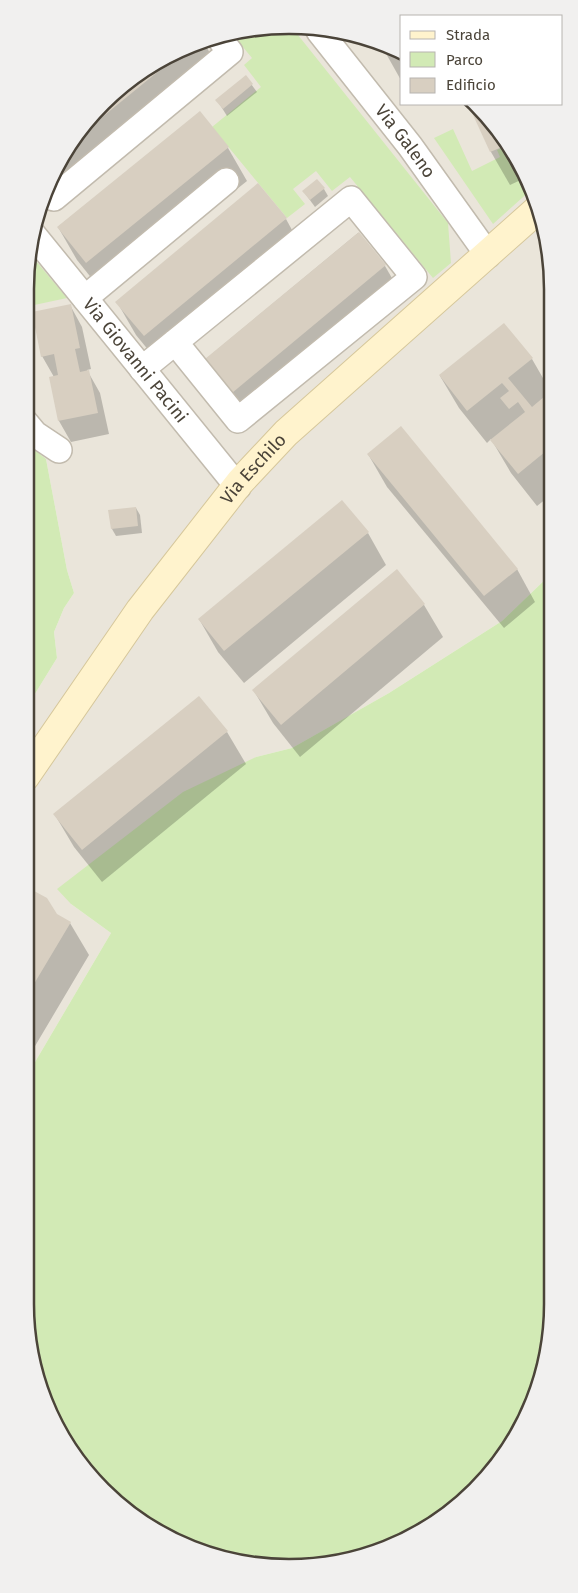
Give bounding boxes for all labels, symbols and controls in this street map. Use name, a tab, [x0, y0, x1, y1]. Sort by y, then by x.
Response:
legend	[400, 15, 563, 105]
text: Strada	[446, 26, 490, 44]
text: Parco	[446, 51, 483, 69]
text: Edificio	[446, 76, 496, 94]
street label: Via Galeno	[370, 100, 440, 182]
street label: Via Giovanni Pacini	[78, 293, 193, 427]
street label: Via Eschilo	[216, 429, 291, 508]

